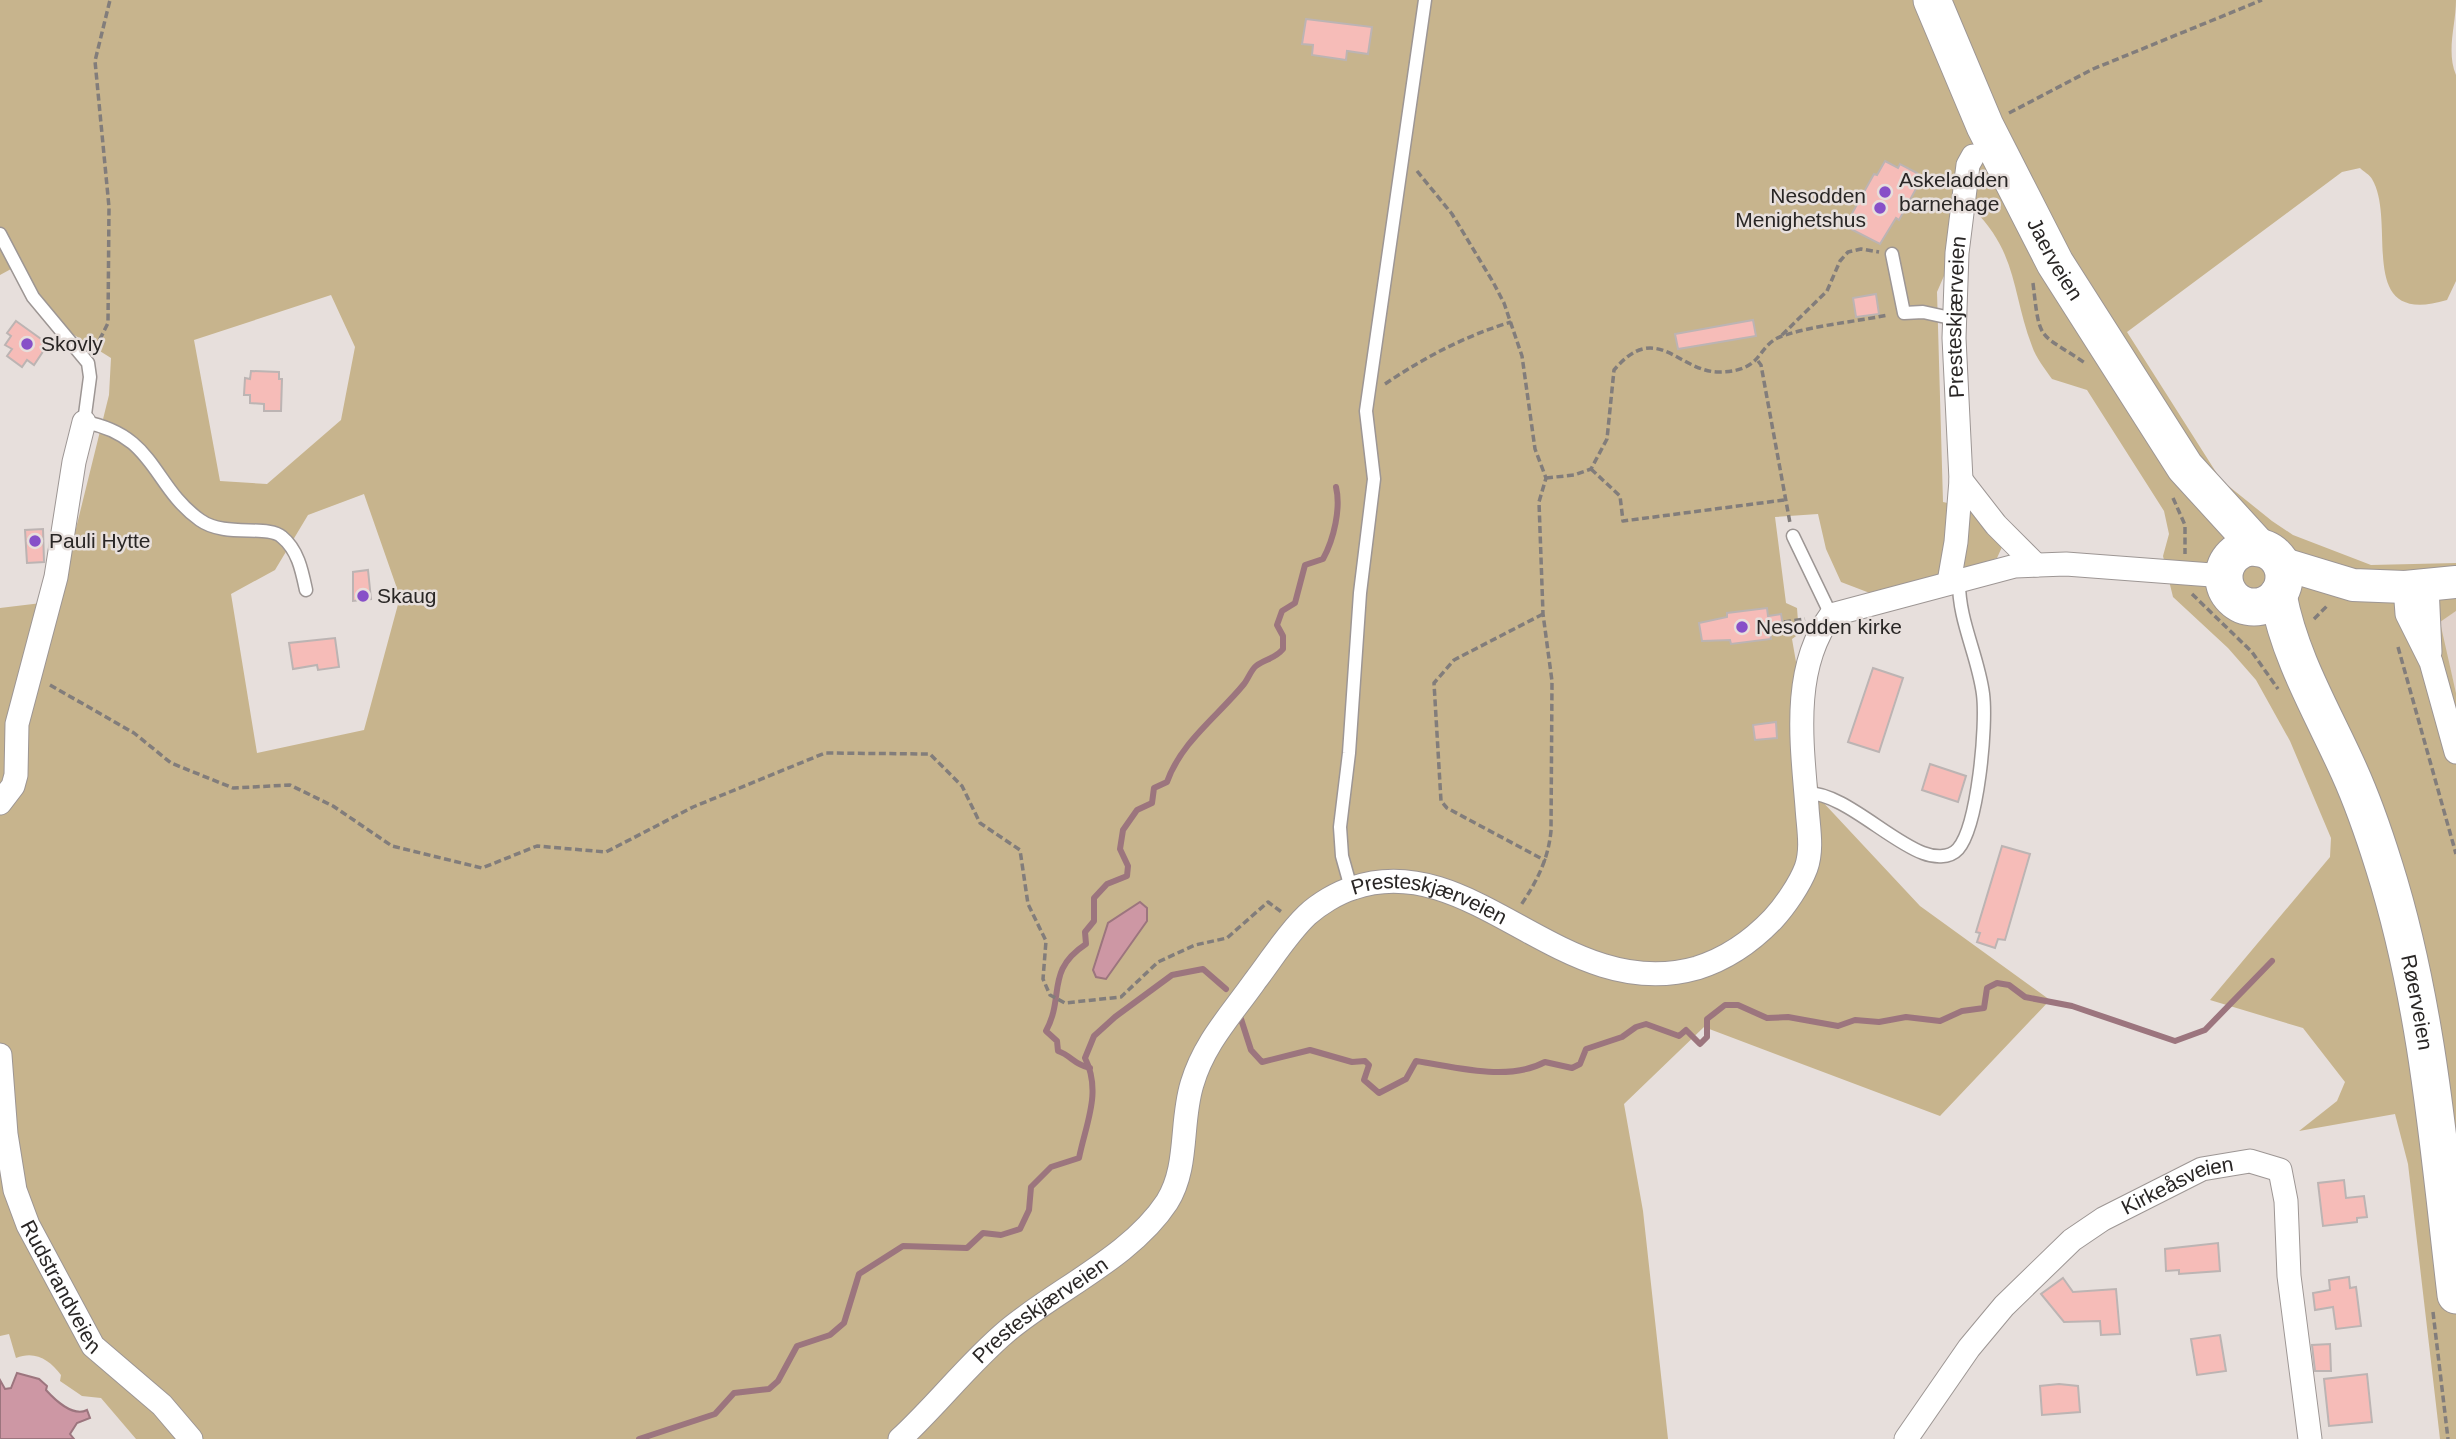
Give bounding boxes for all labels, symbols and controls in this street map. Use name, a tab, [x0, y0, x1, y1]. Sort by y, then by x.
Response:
place label: Askeladden barnehage	[1899, 168, 2009, 215]
place label: Nesodden Menighetshus	[1735, 184, 1866, 231]
marker: Askeladden barnehage	[1877, 184, 1893, 200]
marker: Nesodden Menighetshus	[1872, 200, 1888, 216]
street label: Jaerveien	[2023, 214, 2088, 304]
street label: Presteskjærveien	[1942, 235, 1970, 399]
place label: Skovly	[41, 332, 103, 355]
marker: Skovly	[19, 336, 35, 352]
place label: Pauli Hytte	[49, 529, 151, 552]
marker: Pauli Hytte	[27, 533, 43, 549]
place label: Skaug	[377, 584, 437, 607]
marker: Skaug	[355, 588, 371, 604]
place label: Nesodden kirke	[1756, 615, 1902, 638]
marker: Nesodden kirke	[1734, 619, 1750, 635]
street label: Presteskjærveien	[1348, 869, 1511, 929]
street label: Røerveien	[2397, 952, 2438, 1052]
street label: Kirkeåsveien	[2117, 1152, 2235, 1219]
street label: Rudstrandveien	[16, 1216, 105, 1358]
street label: Presteskjærveien	[968, 1252, 1112, 1368]

